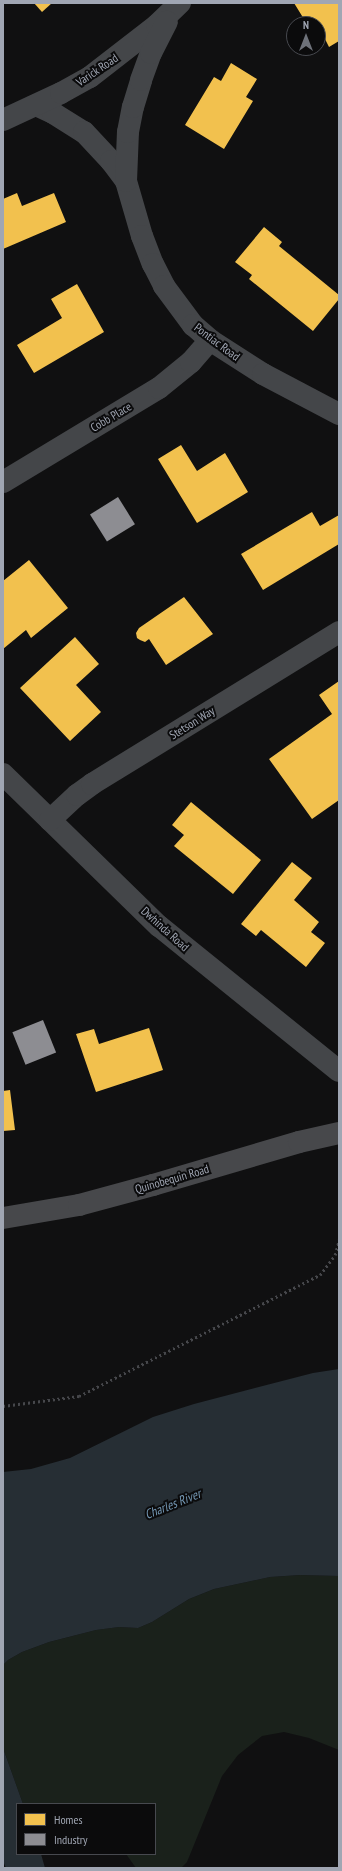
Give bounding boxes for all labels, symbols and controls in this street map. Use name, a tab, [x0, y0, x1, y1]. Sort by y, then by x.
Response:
north arrow	[286, 16, 326, 56]
text: N	[303, 18, 309, 32]
street label: Varick Road	[73, 51, 121, 89]
street label: Pontiac Road	[191, 320, 243, 364]
street label: Cobb Place	[88, 399, 134, 435]
street label: Stetson Way	[167, 703, 217, 743]
street label: Dwhinda Road	[138, 904, 192, 954]
street label: Quinobequin Road	[133, 1162, 211, 1196]
water label: Charles River	[143, 1487, 203, 1523]
legend	[16, 1803, 156, 1855]
text: Homes	[54, 1812, 82, 1827]
text: Industry	[54, 1832, 88, 1847]

